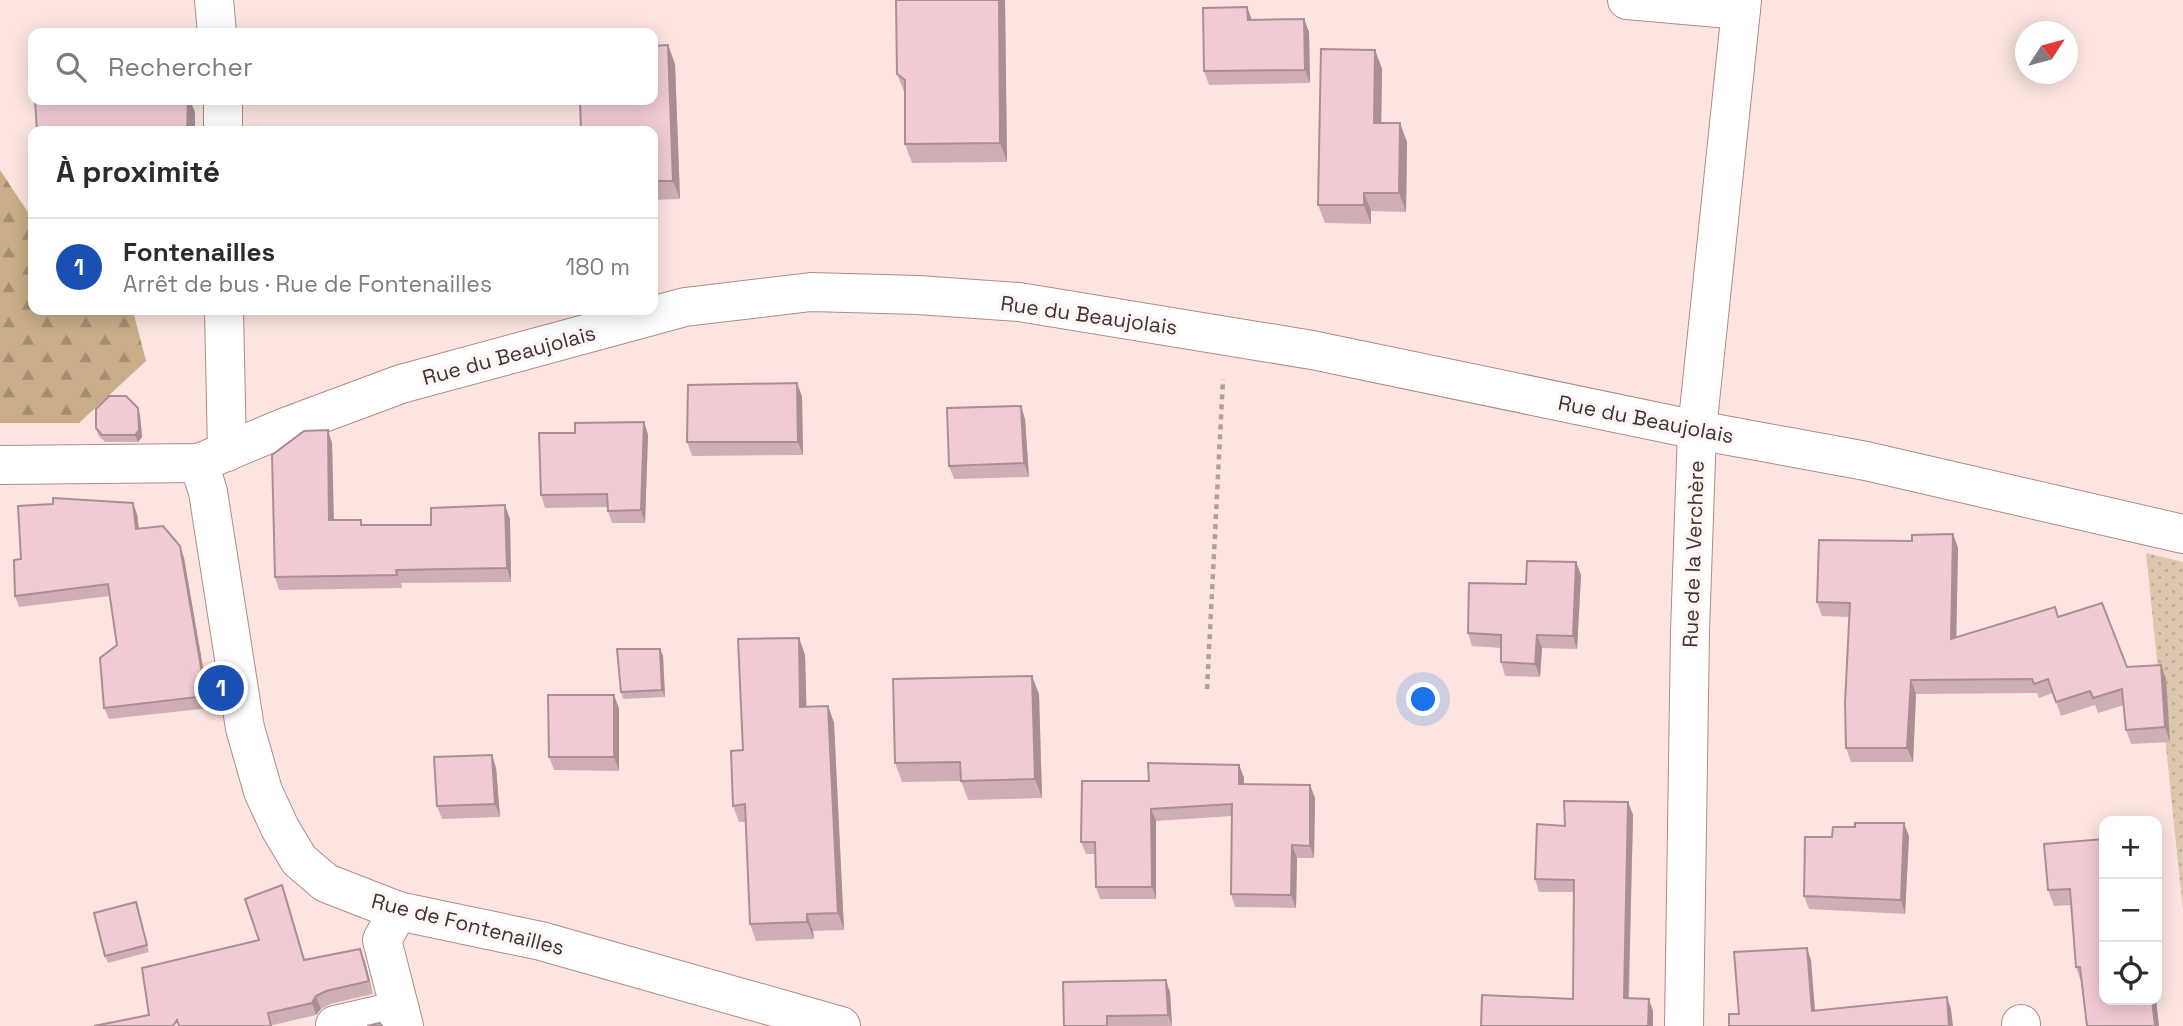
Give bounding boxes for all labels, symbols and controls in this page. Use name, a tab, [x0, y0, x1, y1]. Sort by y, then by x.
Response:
north arrow	[2015, 21, 2078, 84]
search box	[28, 28, 658, 105]
icon: search	[52, 48, 90, 86]
text: Rechercher	[108, 50, 253, 84]
text: À proximité	[56, 152, 220, 191]
text: Fontenailles	[123, 235, 275, 269]
text: 1	[74, 252, 84, 282]
text: 180 m	[566, 252, 630, 282]
text: Arrêt de bus · Rue de Fontenailles	[123, 269, 492, 299]
street label: Rue du Beaujolais	[999, 289, 1179, 341]
street label: Rue du Beaujolais	[419, 319, 599, 391]
street label: Rue du Beaujolais	[1556, 389, 1736, 449]
street label: Rue de la Verchère	[1676, 460, 1710, 648]
pin: 1	[198, 662, 244, 714]
your location	[1406, 682, 1440, 716]
map controls	[2099, 816, 2162, 1005]
button: +	[2099, 816, 2162, 879]
button: −	[2099, 879, 2162, 942]
street label: Rue de Fontenailles	[369, 887, 567, 961]
button: locate	[2099, 942, 2162, 1005]

